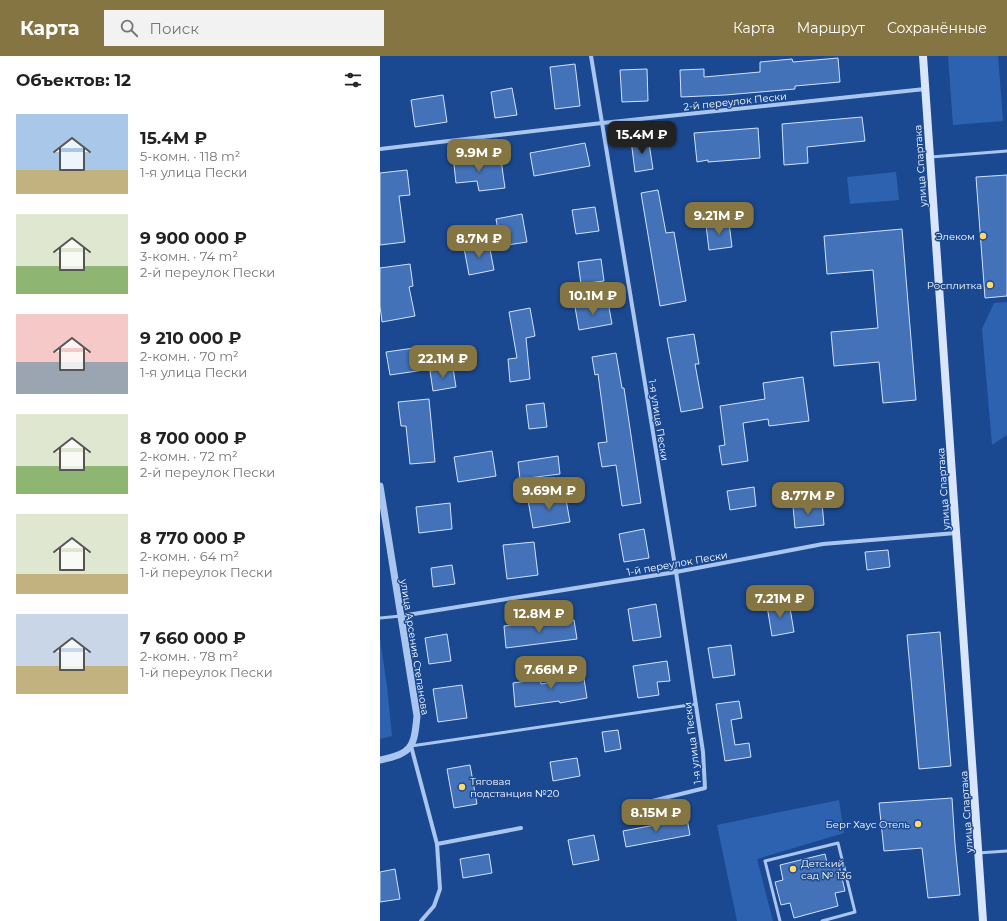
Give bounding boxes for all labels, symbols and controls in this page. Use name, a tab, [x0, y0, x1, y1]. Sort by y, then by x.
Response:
search box	[104, 10, 384, 46]
text: Карта	[20, 17, 80, 40]
icon: search	[118, 17, 140, 39]
text: Поиск	[150, 19, 199, 38]
text: Карта	[733, 19, 775, 37]
text: Маршрут	[797, 19, 865, 37]
text: Сохранённые	[887, 19, 987, 37]
icon: filters	[342, 69, 364, 91]
text: Объектов: 12	[16, 70, 131, 90]
street label: 2-й переулок Пески	[683, 90, 787, 113]
pin: 15.4M ₽	[605, 121, 679, 155]
street label: улица Спартака	[911, 124, 930, 208]
text: 15.4M ₽	[616, 126, 668, 142]
text: 15.4M ₽	[140, 128, 207, 148]
icon: home	[48, 130, 96, 178]
pin: 9.9M ₽	[446, 139, 512, 173]
text: 9.9M ₽	[456, 144, 502, 160]
text: 5-комн. · 118 m²	[140, 148, 240, 164]
text: 1-я улица Пески	[140, 164, 247, 180]
pin: 9.21M ₽	[682, 202, 756, 236]
text: 9.21M ₽	[694, 207, 744, 223]
pin: 8.7M ₽	[446, 225, 512, 259]
text: 9 900 000 ₽	[140, 228, 247, 248]
icon: home	[48, 230, 96, 278]
text: 8.7M ₽	[456, 230, 502, 246]
place label: Элеком	[936, 230, 975, 243]
marker: Элеком	[978, 231, 988, 241]
text: 3-комн. · 74 m²	[140, 248, 238, 264]
text: 2-й переулок Пески	[140, 264, 275, 280]
place label: Росплитка	[927, 279, 982, 292]
marker: Росплитка	[985, 280, 995, 290]
pin: 10.1M ₽	[556, 282, 630, 316]
text: 10.1M ₽	[569, 287, 617, 303]
text: 9 210 000 ₽	[140, 328, 241, 348]
icon: home	[48, 330, 96, 378]
pin: 22.1M ₽	[406, 345, 480, 379]
text: 2-комн. · 70 m²	[140, 348, 239, 364]
text: 22.1M ₽	[418, 350, 468, 366]
text: 1-я улица Пески	[140, 364, 247, 380]
street label: 1-я улица Пески	[646, 378, 671, 462]
text: 8 700 000 ₽	[140, 428, 247, 448]
icon: home	[48, 430, 96, 478]
street label: улица Спартака	[934, 447, 953, 531]
text: 2-комн. · 72 m²	[140, 448, 238, 464]
text: 2-й переулок Пески	[140, 464, 275, 480]
pin: 9.69M ₽	[512, 477, 586, 511]
text: 9.69M ₽	[522, 482, 576, 498]
pin: 8.77M ₽	[771, 482, 845, 516]
text: 8.77M ₽	[781, 487, 835, 503]
text: 8 770 000 ₽	[140, 528, 246, 548]
icon: home	[48, 530, 96, 578]
text: 2-комн. · 64 m²	[140, 548, 239, 564]
street label: 1-й переулок Пески	[626, 548, 728, 579]
text: 1-й переулок Пески	[140, 564, 273, 580]
street label: улица Арсения Степанова	[397, 577, 432, 716]
pin: 7.21M ₽	[743, 585, 817, 619]
text: 7.21M ₽	[755, 590, 805, 606]
pin: 12.8M ₽	[502, 600, 576, 634]
text: 12.8M ₽	[513, 605, 565, 621]
text: 7 660 000 ₽	[140, 628, 246, 648]
icon: home	[48, 630, 96, 678]
text: 2-комн. · 78 m²	[140, 648, 238, 664]
pin: 7.66M ₽	[514, 656, 588, 690]
text: 7.66M ₽	[524, 661, 578, 677]
text: 1-й переулок Пески	[140, 664, 273, 680]
street label: 1-я улица Пески	[681, 701, 704, 785]
street label: улица Спартака	[957, 770, 976, 854]
place label: Тяговая подстанция №20	[470, 775, 560, 800]
marker: Тяговая подстанция №20	[457, 782, 467, 792]
pin: 8.15M ₽	[619, 799, 693, 833]
text: 8.15M ₽	[631, 804, 681, 820]
place label: Берг Хаус Отель	[826, 818, 910, 831]
marker: Берг Хаус Отель	[913, 819, 923, 829]
place label: Детский сад № 136	[801, 857, 852, 882]
marker: Детский сад № 136	[788, 864, 798, 874]

